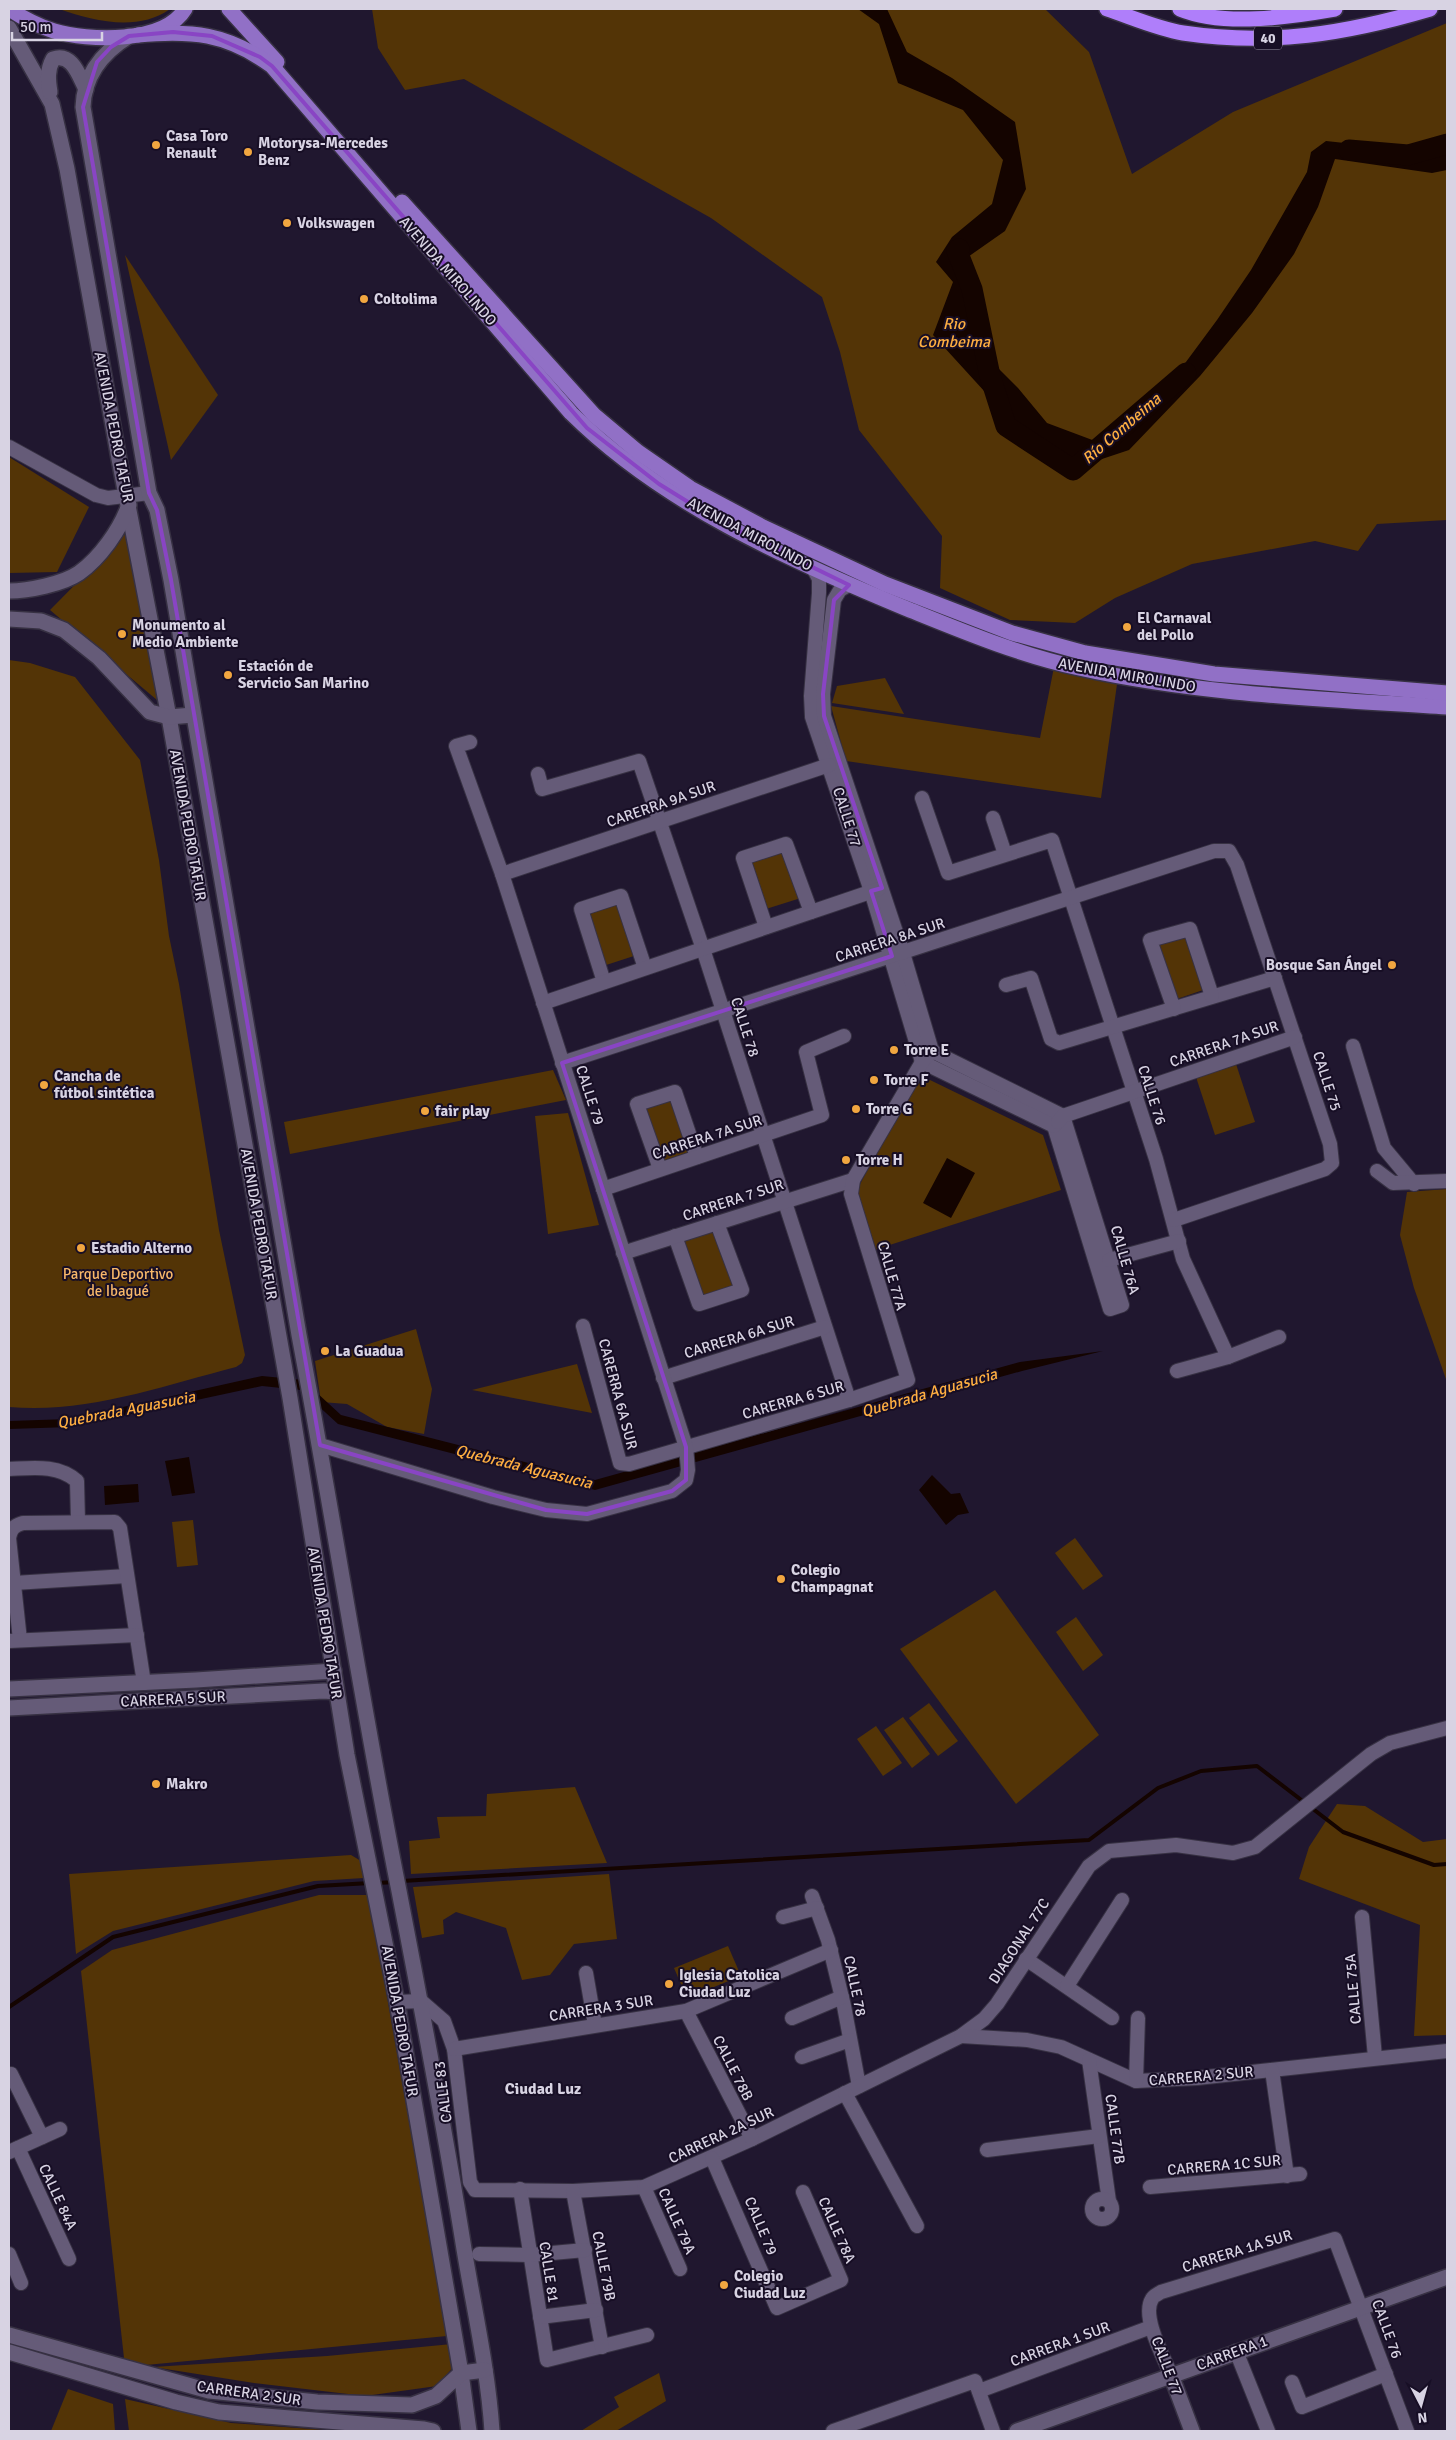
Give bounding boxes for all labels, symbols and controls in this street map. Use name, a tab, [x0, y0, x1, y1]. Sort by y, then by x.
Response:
scale bar	[12, 10, 102, 42]
text: 50 m	[20, 18, 51, 36]
road number: 40	[1254, 26, 1282, 49]
place label: Casa Toro Renault	[166, 127, 228, 162]
place label: Motorysa-Mercedes Benz	[258, 134, 388, 169]
marker: Casa Toro Renault	[150, 139, 162, 151]
marker: Motorysa-Mercedes Benz	[242, 146, 254, 158]
street label: AVENIDA MIROLINDO	[396, 213, 501, 330]
place label: Volkswagen	[297, 214, 375, 232]
marker: Volkswagen	[281, 217, 293, 229]
place label: Coltolima	[374, 290, 438, 308]
marker: Coltolima	[358, 293, 370, 305]
water label: Rio Combeima	[918, 314, 991, 352]
street label: AVENIDA PEDRO TAFUR	[91, 350, 137, 504]
water label: Río Combeima	[1078, 388, 1166, 468]
street label: AVENIDA MIROLINDO	[684, 493, 816, 575]
place label: El Carnaval del Pollo	[1137, 609, 1212, 644]
place label: Monumento al Medio Ambiente	[132, 616, 238, 651]
marker: El Carnaval del Pollo	[1121, 621, 1133, 633]
marker: Monumento al Medio Ambiente	[116, 628, 128, 640]
street label: AVENIDA MIROLINDO	[1057, 654, 1197, 696]
place label: Estación de Servicio San Marino	[238, 657, 369, 692]
marker: Estación de Servicio San Marino	[222, 669, 234, 681]
street label: AVENIDA PEDRO TAFUR	[166, 748, 210, 902]
street label: CARERRA 9A SUR	[604, 777, 718, 831]
street label: CALLE 77	[829, 785, 865, 849]
street label: CARRERA 8A SUR	[833, 914, 947, 966]
place label: Bosque San Ángel	[1266, 955, 1382, 974]
marker: Bosque San Ángel	[1386, 959, 1398, 971]
street label: CALLE 78	[727, 995, 763, 1059]
street label: CARRERA 7A SUR	[1167, 1017, 1281, 1071]
place label: Torre E	[904, 1041, 950, 1059]
marker: Torre E	[888, 1044, 900, 1056]
street label: CALLE 75	[1309, 1049, 1345, 1113]
street label: CALLE 79	[572, 1063, 608, 1127]
street label: CALLE 76	[1134, 1063, 1170, 1127]
place label: Cancha de fútbol sintética	[53, 1067, 155, 1102]
place label: Torre F	[884, 1071, 929, 1089]
marker: Torre F	[868, 1074, 880, 1086]
marker: Cancha de fútbol sintética	[38, 1079, 50, 1091]
place label: Torre G	[866, 1100, 913, 1118]
place label: fair play	[434, 1102, 490, 1120]
marker: Torre G	[850, 1103, 862, 1115]
marker: fair play	[419, 1105, 431, 1117]
street label: CARRERA 7A SUR	[650, 1111, 764, 1163]
street label: AVENIDA PEDRO TAFUR	[237, 1147, 281, 1301]
place label: Torre H	[856, 1151, 903, 1169]
marker: Torre H	[840, 1154, 852, 1166]
street label: CARRERA 7 SUR	[680, 1175, 786, 1225]
street label: CALLE 76A	[1107, 1224, 1143, 1296]
place label: Estadio Alterno	[91, 1239, 192, 1257]
street label: CALLE 77A	[874, 1240, 910, 1312]
marker: Estadio Alterno	[75, 1242, 87, 1254]
park label: Parque Deportivo de Ibagué	[63, 1265, 173, 1300]
street label: CARRERA 6A SUR	[682, 1312, 796, 1362]
street label: CARERRA 6A SUR	[595, 1337, 641, 1451]
place label: La Guadua	[335, 1342, 404, 1360]
marker: La Guadua	[319, 1345, 331, 1357]
water label: Quebrada Aguasucia	[859, 1364, 1000, 1422]
street label: CARERRA 6 SUR	[740, 1377, 846, 1423]
water label: Quebrada Aguasucia	[55, 1387, 198, 1433]
water label: Quebrada Aguasucia	[453, 1440, 595, 1494]
street label: AVENIDA PEDRO TAFUR	[304, 1546, 346, 1700]
place label: Colegio Champagnat	[791, 1561, 874, 1596]
marker: Colegio Champagnat	[775, 1573, 787, 1585]
street label: CARRERA 5 SUR	[120, 1687, 226, 1711]
place label: Makro	[166, 1775, 208, 1793]
marker: Makro	[150, 1778, 162, 1790]
street label: DIAGONAL 77C	[985, 1895, 1053, 1987]
street label: AVENIDA PEDRO TAFUR	[378, 1944, 422, 2098]
street label: CALLE 75A	[1341, 1953, 1365, 2025]
street label: CALLE 78	[840, 1954, 870, 2018]
place label: Iglesia Catolica Ciudad Luz	[679, 1966, 780, 2001]
marker: Iglesia Catolica Ciudad Luz	[663, 1978, 675, 1990]
street label: CARRERA 3 SUR	[548, 1991, 654, 2025]
street label: CALLE 78B	[709, 2032, 757, 2104]
street label: CALLE 83	[430, 2060, 456, 2124]
street label: CARRERA 2 SUR	[1148, 2062, 1254, 2090]
district label: Ciudad Luz	[505, 2079, 581, 2099]
street label: CALLE 77B	[1101, 2093, 1129, 2165]
street label: CARRERA 2A SUR	[665, 2103, 777, 2167]
street label: CARRERA 1C SUR	[1166, 2151, 1282, 2179]
street label: CALLE 84A	[35, 2161, 81, 2233]
street label: CALLE 79A	[654, 2185, 700, 2257]
street label: CALLE 79	[741, 2194, 781, 2258]
street label: CALLE 78A	[814, 2194, 860, 2266]
street label: CARRERA 1A SUR	[1180, 2226, 1294, 2276]
street label: CALLE 79B	[588, 2230, 620, 2302]
street label: CALLE 81	[535, 2240, 563, 2304]
place label: Colegio Ciudad Luz	[734, 2267, 806, 2302]
marker: Colegio Ciudad Luz	[718, 2279, 730, 2291]
street label: CALLE 76	[1368, 2297, 1406, 2361]
street label: CARRERA 1 SUR	[1008, 2318, 1112, 2370]
street label: CARRERA 1	[1194, 2332, 1270, 2374]
street label: CALLE 77	[1148, 2334, 1186, 2398]
street label: CARRERA 2 SUR	[196, 2377, 302, 2409]
north arrow	[1396, 2380, 1446, 2430]
text: N	[1417, 2408, 1428, 2426]

